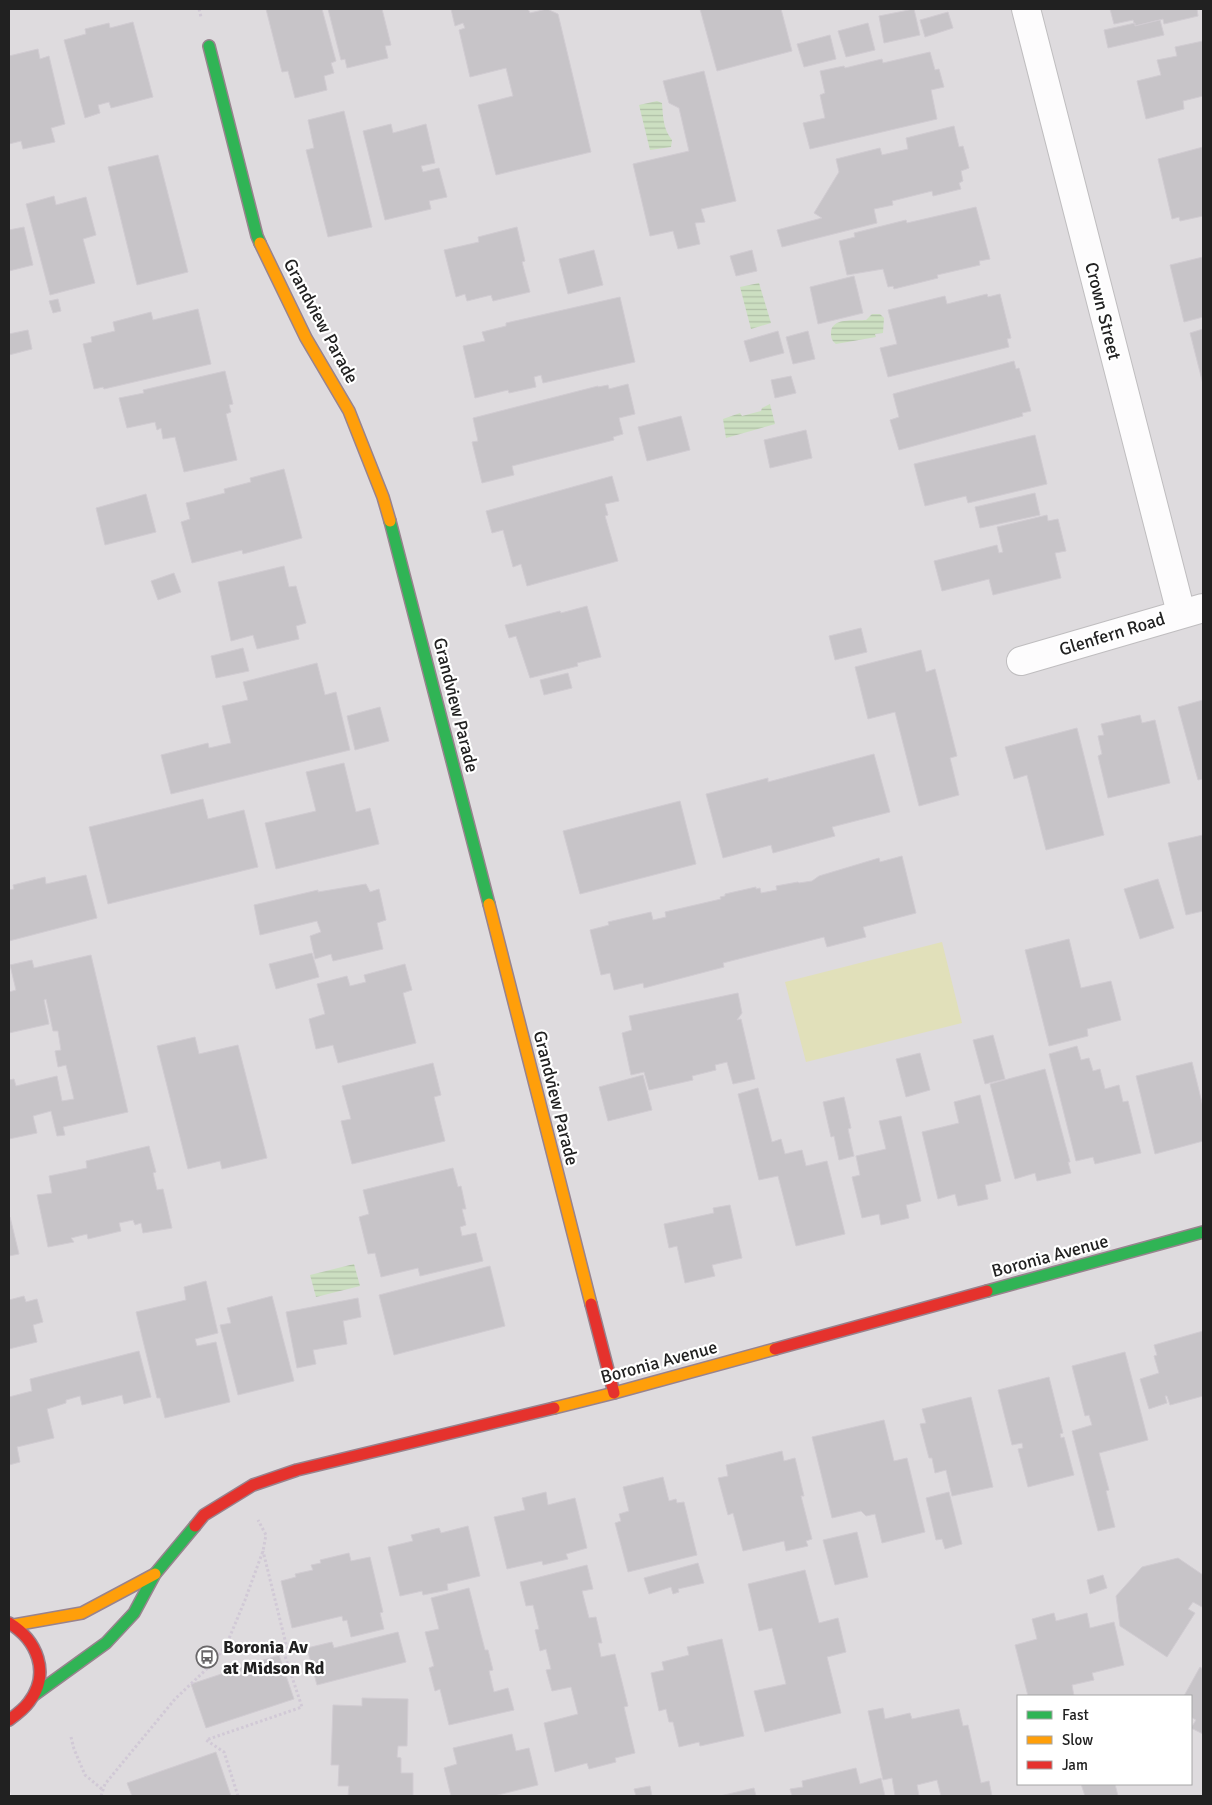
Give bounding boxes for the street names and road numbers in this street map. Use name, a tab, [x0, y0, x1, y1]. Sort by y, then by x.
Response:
street label: Grandview Parade	[279, 255, 363, 387]
street label: Crown Street	[1080, 260, 1126, 362]
street label: Glenfern Road	[1057, 608, 1167, 660]
street label: Grandview Parade	[429, 635, 483, 775]
street label: Grandview Parade	[529, 1028, 583, 1168]
street label: Boronia Avenue	[989, 1230, 1111, 1282]
street label: Boronia Avenue	[598, 1336, 720, 1388]

